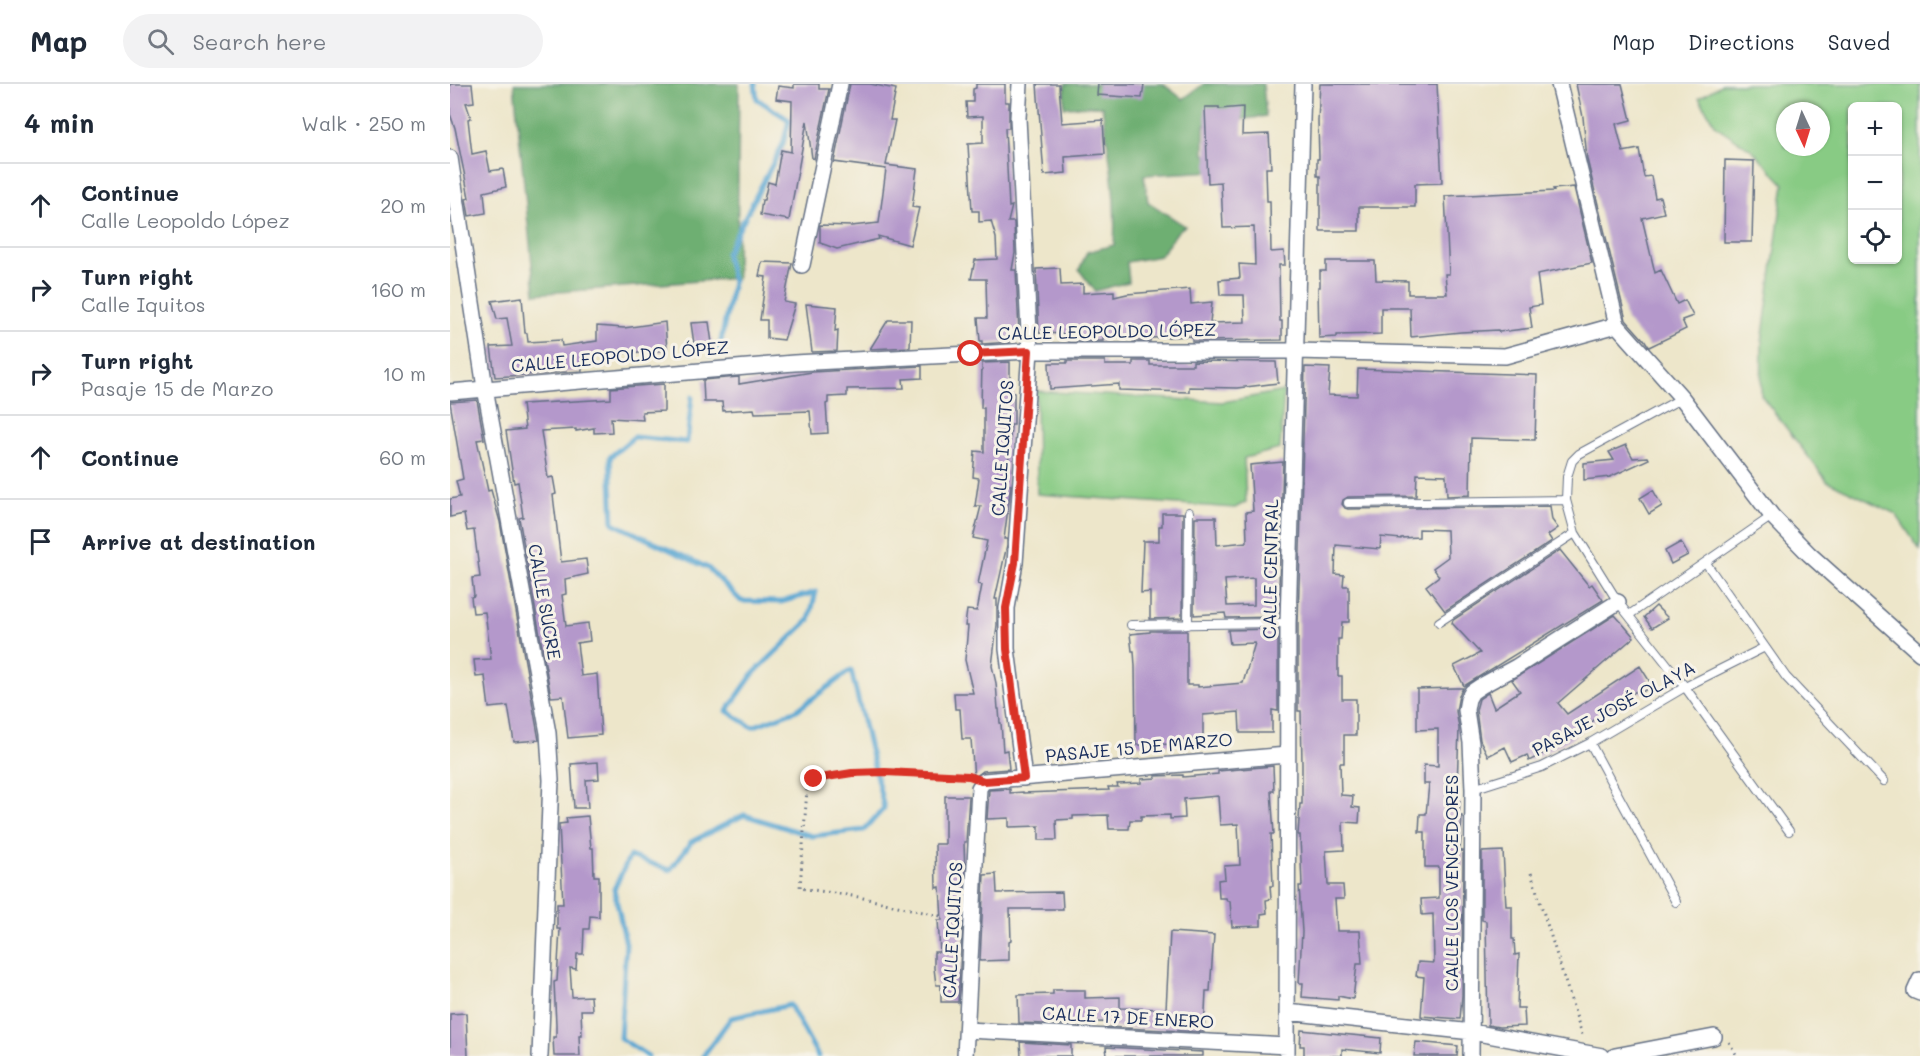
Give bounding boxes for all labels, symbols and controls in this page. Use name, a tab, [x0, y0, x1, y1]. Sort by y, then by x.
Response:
search box	[123, 14, 543, 68]
text: Map	[30, 23, 87, 59]
icon: search	[144, 25, 177, 58]
text: Search here	[192, 27, 326, 56]
text: Map	[1612, 28, 1655, 55]
text: Directions	[1688, 28, 1795, 55]
text: Saved	[1828, 28, 1890, 55]
north arrow	[1776, 102, 1830, 156]
map controls	[1848, 102, 1902, 264]
button: +	[1848, 102, 1902, 156]
text: 4 min	[24, 106, 94, 140]
text: Walk · 250 m	[301, 110, 426, 136]
button: −	[1848, 156, 1902, 210]
text: Continue	[81, 178, 179, 207]
icon: ahead	[24, 189, 57, 222]
text: 20 m	[380, 192, 426, 218]
text: Calle Leopoldo López	[81, 207, 290, 233]
button: locate	[1848, 210, 1902, 264]
text: Turn right	[81, 262, 193, 291]
icon: right	[24, 273, 57, 306]
text: 160 m	[370, 276, 426, 302]
text: Calle Iquitos	[81, 291, 206, 317]
street label: CALLE LEOPOLDO LÓPEZ	[997, 317, 1216, 345]
street label: CALLE LEOPOLDO LÓPEZ	[510, 335, 730, 377]
route start	[957, 340, 983, 366]
text: Turn right	[81, 346, 193, 375]
icon: right	[24, 357, 57, 390]
text: 10 m	[382, 360, 426, 386]
text: Pasaje 15 de Marzo	[81, 375, 273, 401]
street label: CALLE IQUITOS	[985, 379, 1019, 517]
icon: ahead	[24, 441, 57, 474]
text: Continue	[81, 443, 179, 472]
text: 60 m	[379, 444, 426, 470]
street label: CALLE CENTRAL	[1257, 498, 1283, 639]
icon: arrive	[24, 525, 57, 558]
text: Arrive at destination	[81, 527, 316, 556]
street label: CALLE SUCRE	[523, 542, 567, 662]
street label: PASAJE JOSÉ OLAYA	[1528, 655, 1699, 761]
street label: PASAJE 15 DE MARZO	[1044, 727, 1234, 767]
route end	[800, 765, 826, 791]
street label: CALLE LOS VENCEDORES	[1439, 775, 1463, 991]
street label: CALLE IQUITOS	[936, 861, 968, 999]
street label: CALLE 17 DE ENERO	[1041, 1001, 1215, 1033]

